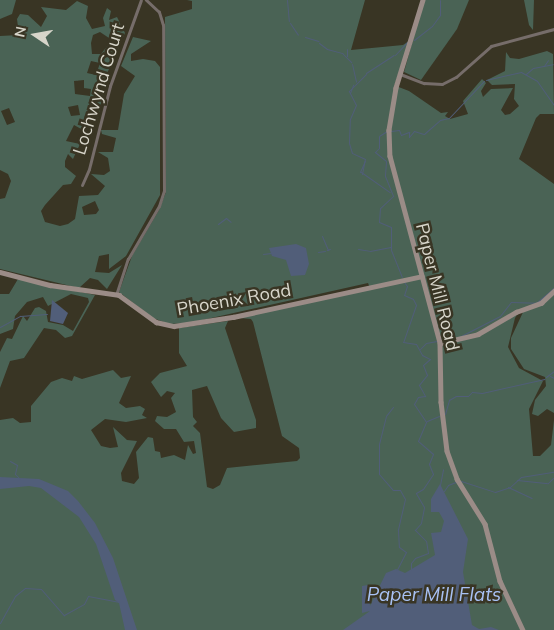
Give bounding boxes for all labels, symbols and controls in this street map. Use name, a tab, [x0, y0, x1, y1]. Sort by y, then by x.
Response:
north arrow	[10, 10, 60, 60]
street label: Lochwynd Court	[69, 21, 129, 157]
text: N	[10, 25, 30, 39]
street label: Paper Mill Road	[411, 221, 463, 353]
street label: Phoenix Road	[175, 279, 293, 321]
water label: Paper Mill Flats	[367, 584, 501, 606]

